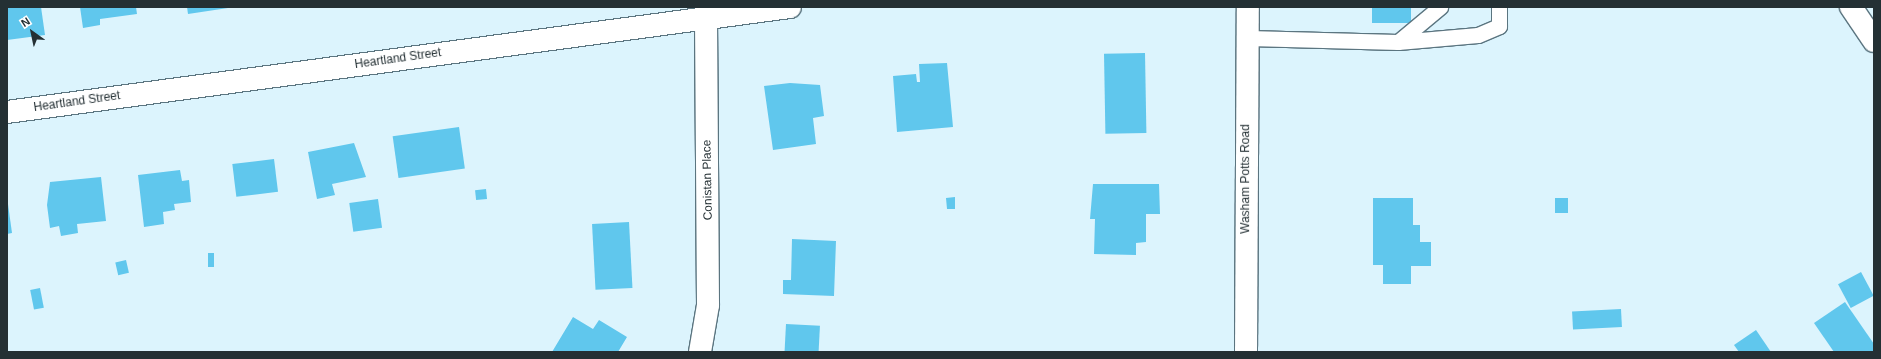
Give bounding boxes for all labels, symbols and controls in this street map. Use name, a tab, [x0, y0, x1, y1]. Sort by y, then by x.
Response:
north arrow	[12, 12, 52, 52]
text: N	[19, 15, 32, 29]
street label: Heartland Street	[354, 46, 442, 72]
street label: Heartland Street	[33, 89, 121, 115]
street label: Washam Potts Road	[1239, 124, 1253, 234]
street label: Conistan Place	[700, 140, 716, 220]

